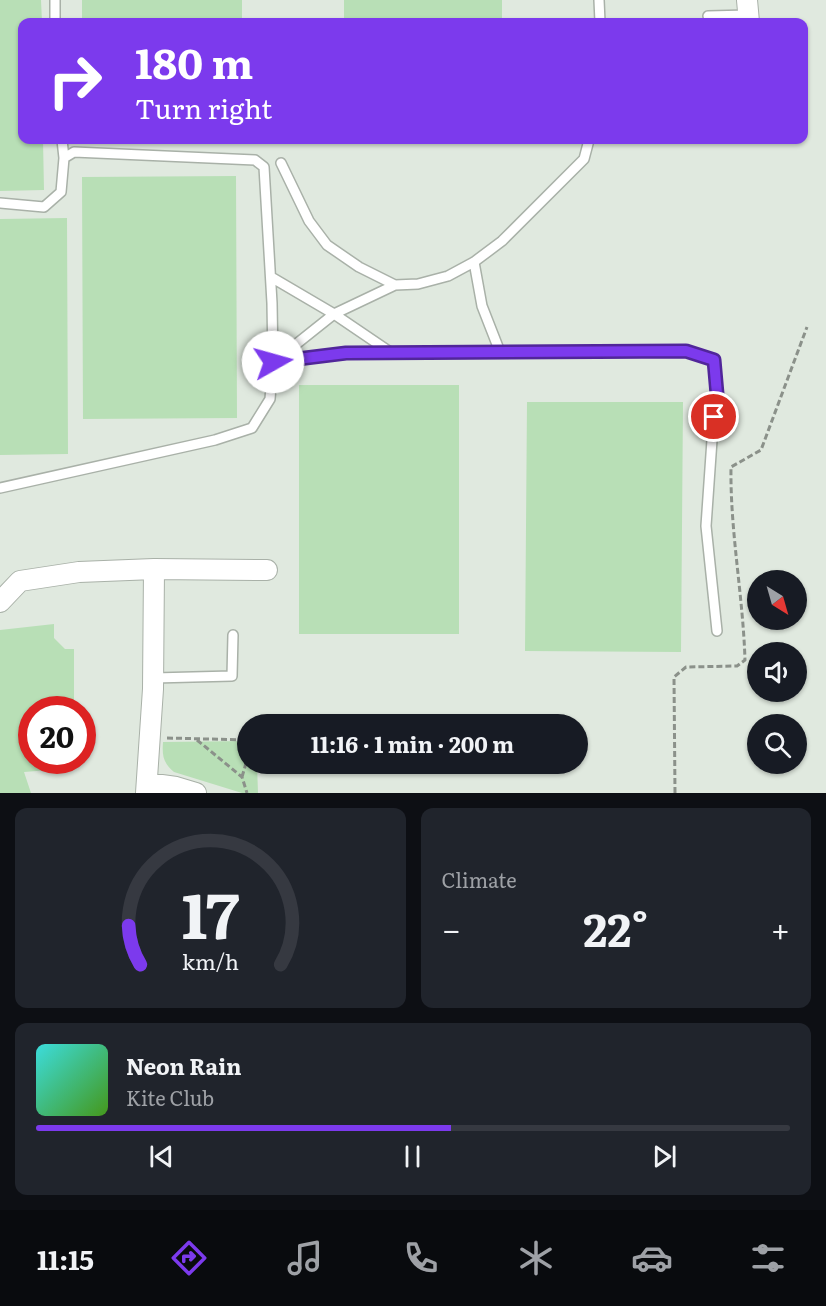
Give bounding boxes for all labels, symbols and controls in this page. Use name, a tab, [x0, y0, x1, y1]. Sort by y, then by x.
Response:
text: 180 m	[135, 30, 253, 92]
icon: right	[36, 42, 114, 120]
text: Turn right	[135, 87, 272, 127]
position arrow	[241, 330, 305, 394]
pin	[688, 391, 739, 442]
icon: arrive	[697, 400, 730, 433]
north arrow	[747, 570, 807, 630]
map controls	[747, 570, 807, 774]
button: sound	[747, 642, 807, 702]
speed limit sign: 20	[18, 696, 96, 774]
button: search	[747, 714, 807, 774]
text: 11:16 · 1 min · 200 m	[311, 727, 514, 760]
text: Climate	[442, 864, 517, 894]
text: 17	[181, 866, 239, 958]
text: 22°	[583, 894, 648, 961]
text: −	[442, 903, 461, 952]
text: +	[771, 903, 790, 952]
text: km/h	[182, 945, 239, 977]
text: Neon Rain	[126, 1049, 242, 1082]
text: Kite Club	[126, 1082, 214, 1112]
icon: previous	[145, 1140, 178, 1173]
icon: pause	[396, 1140, 429, 1173]
icon: next	[648, 1140, 681, 1173]
icon: directions	[168, 1237, 210, 1279]
icon: music	[284, 1237, 326, 1279]
icon: phone	[400, 1237, 442, 1279]
icon: climate	[515, 1237, 557, 1279]
icon: car	[631, 1237, 673, 1279]
icon: filters	[747, 1237, 789, 1279]
text: 11:15	[37, 1238, 94, 1278]

